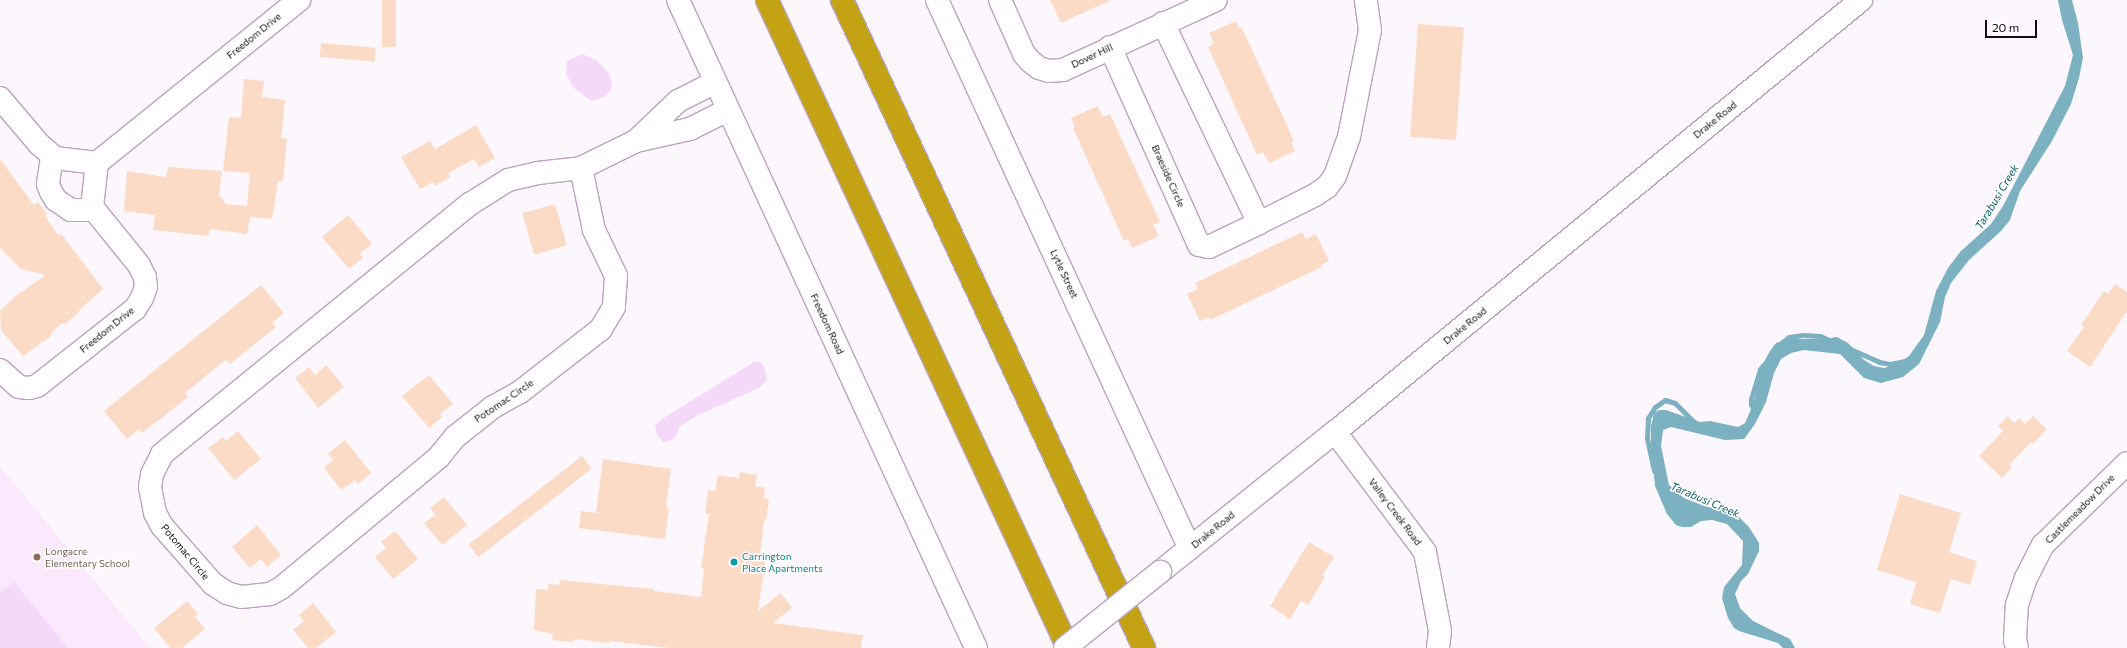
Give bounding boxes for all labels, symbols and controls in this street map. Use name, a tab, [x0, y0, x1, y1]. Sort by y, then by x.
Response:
street label: Freedom Drive	[224, 10, 284, 62]
scale bar	[1987, 12, 2039, 38]
text: 20 m	[1992, 20, 2019, 34]
street label: Dover Hill	[1069, 41, 1115, 71]
street label: Drake Road	[1691, 99, 1739, 141]
street label: Braeside Circle	[1149, 143, 1187, 209]
water label: Tarabusi Creek	[1972, 162, 2022, 232]
street label: Lytle Street	[1047, 248, 1081, 300]
street label: Freedom Road	[808, 292, 846, 356]
street label: Freedom Drive	[77, 304, 137, 356]
street label: Drake Road	[1441, 305, 1489, 347]
street label: Potomac Circle	[472, 377, 536, 425]
street label: Castlemeadow Drive	[2043, 472, 2117, 546]
street label: Valley Creek Road	[1366, 476, 1424, 548]
water label: Tarabusi Creek	[1668, 480, 1742, 520]
street label: Drake Road	[1189, 509, 1237, 551]
street label: Potomac Circle	[158, 522, 212, 582]
place label: Longacre Elementary School	[45, 545, 130, 568]
place label: Carrington Place Apartments	[742, 550, 823, 574]
marker: Longacre Elementary School	[32, 552, 42, 562]
marker: Carrington Place Apartments	[729, 557, 739, 567]

